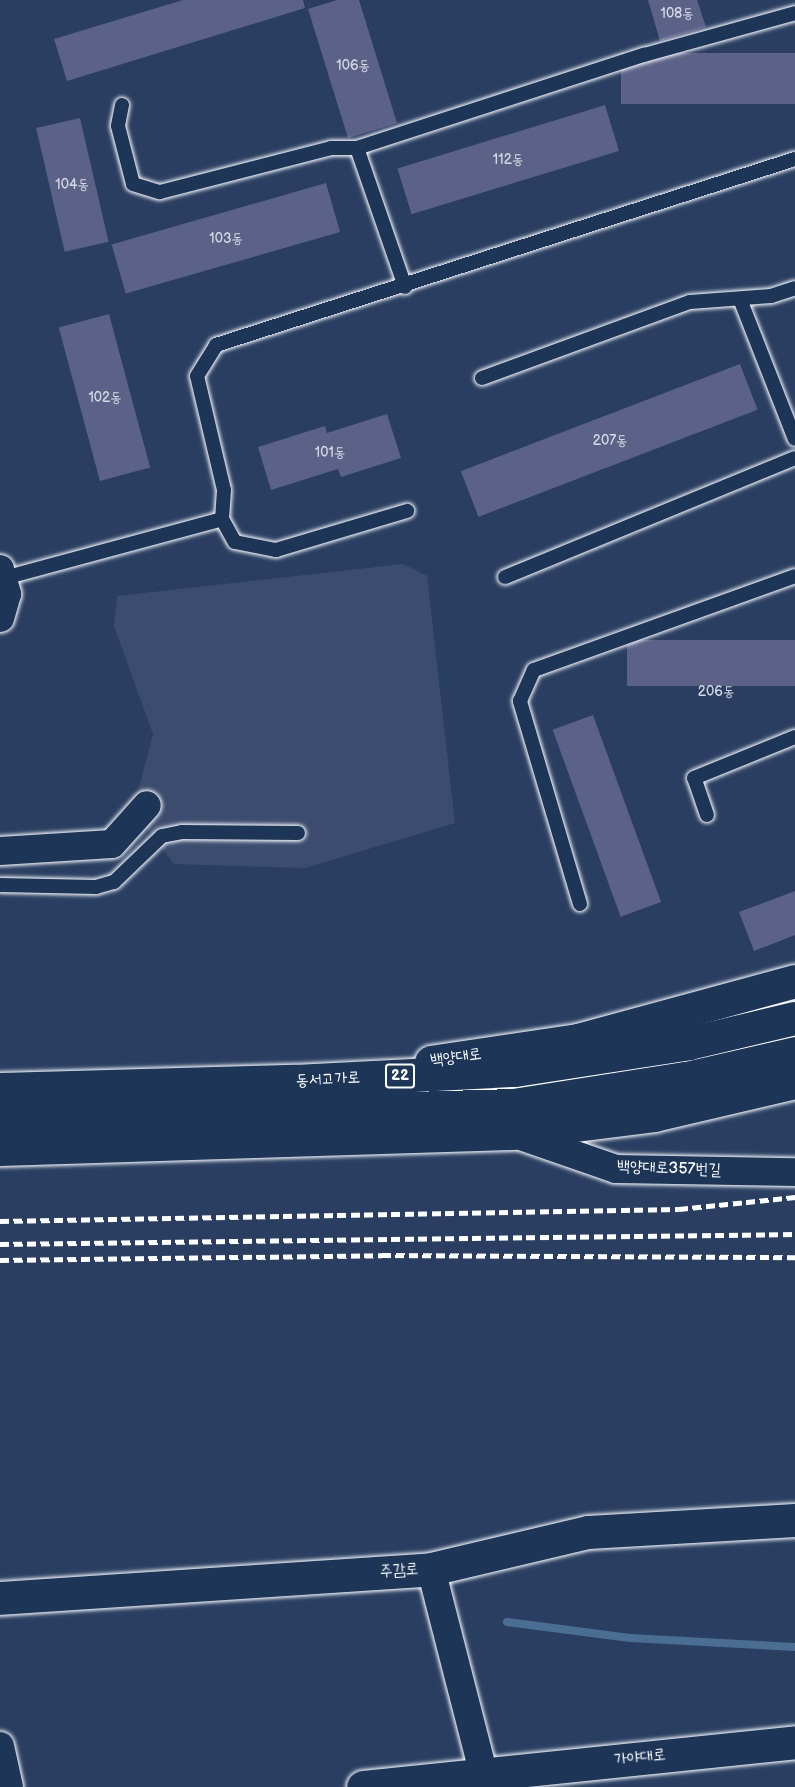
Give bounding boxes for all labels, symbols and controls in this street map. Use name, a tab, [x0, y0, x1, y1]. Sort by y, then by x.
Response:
house number: 108동	[660, 6, 694, 22]
house number: 106동	[336, 58, 370, 74]
house number: 112동	[493, 152, 523, 168]
house number: 104동	[55, 177, 89, 193]
house number: 103동	[209, 231, 243, 247]
house number: 102동	[88, 390, 122, 406]
house number: 207동	[593, 433, 627, 449]
house number: 101동	[315, 445, 345, 461]
house number: 206동	[698, 684, 734, 700]
street label: 백양대로	[429, 1045, 483, 1071]
road number: 22	[385, 1064, 415, 1088]
street label: 동서고가로	[295, 1069, 361, 1091]
street label: 백양대로357번길	[617, 1158, 721, 1180]
street label: 주감로	[379, 1560, 419, 1582]
street label: 가야대로	[613, 1746, 667, 1770]

